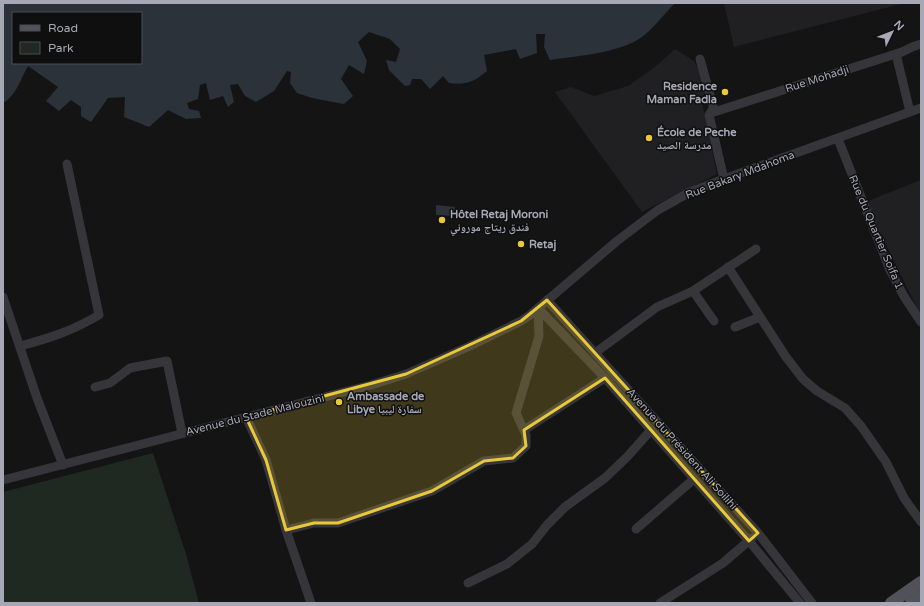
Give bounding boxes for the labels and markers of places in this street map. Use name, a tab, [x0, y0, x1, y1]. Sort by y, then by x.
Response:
place label: Residence Maman Fadla	[646, 80, 718, 106]
marker: Residence Maman Fadla	[720, 87, 730, 97]
place label: École de Peche مدرسة الصيد	[657, 125, 737, 152]
marker: École de Peche مدرسة الصيد	[644, 133, 654, 143]
place label: Hôtel Retaj Moroni فندق ريتاج موروني	[450, 208, 548, 235]
marker: Hôtel Retaj Moroni فندق ريتاج موروني	[437, 215, 447, 225]
place label: Retaj	[529, 238, 556, 252]
marker: Retaj	[516, 239, 526, 249]
place label: Ambassade de Libye سفارة ليبيا	[347, 390, 425, 417]
marker: Ambassade de Libye سفارة ليبيا	[334, 397, 344, 407]

